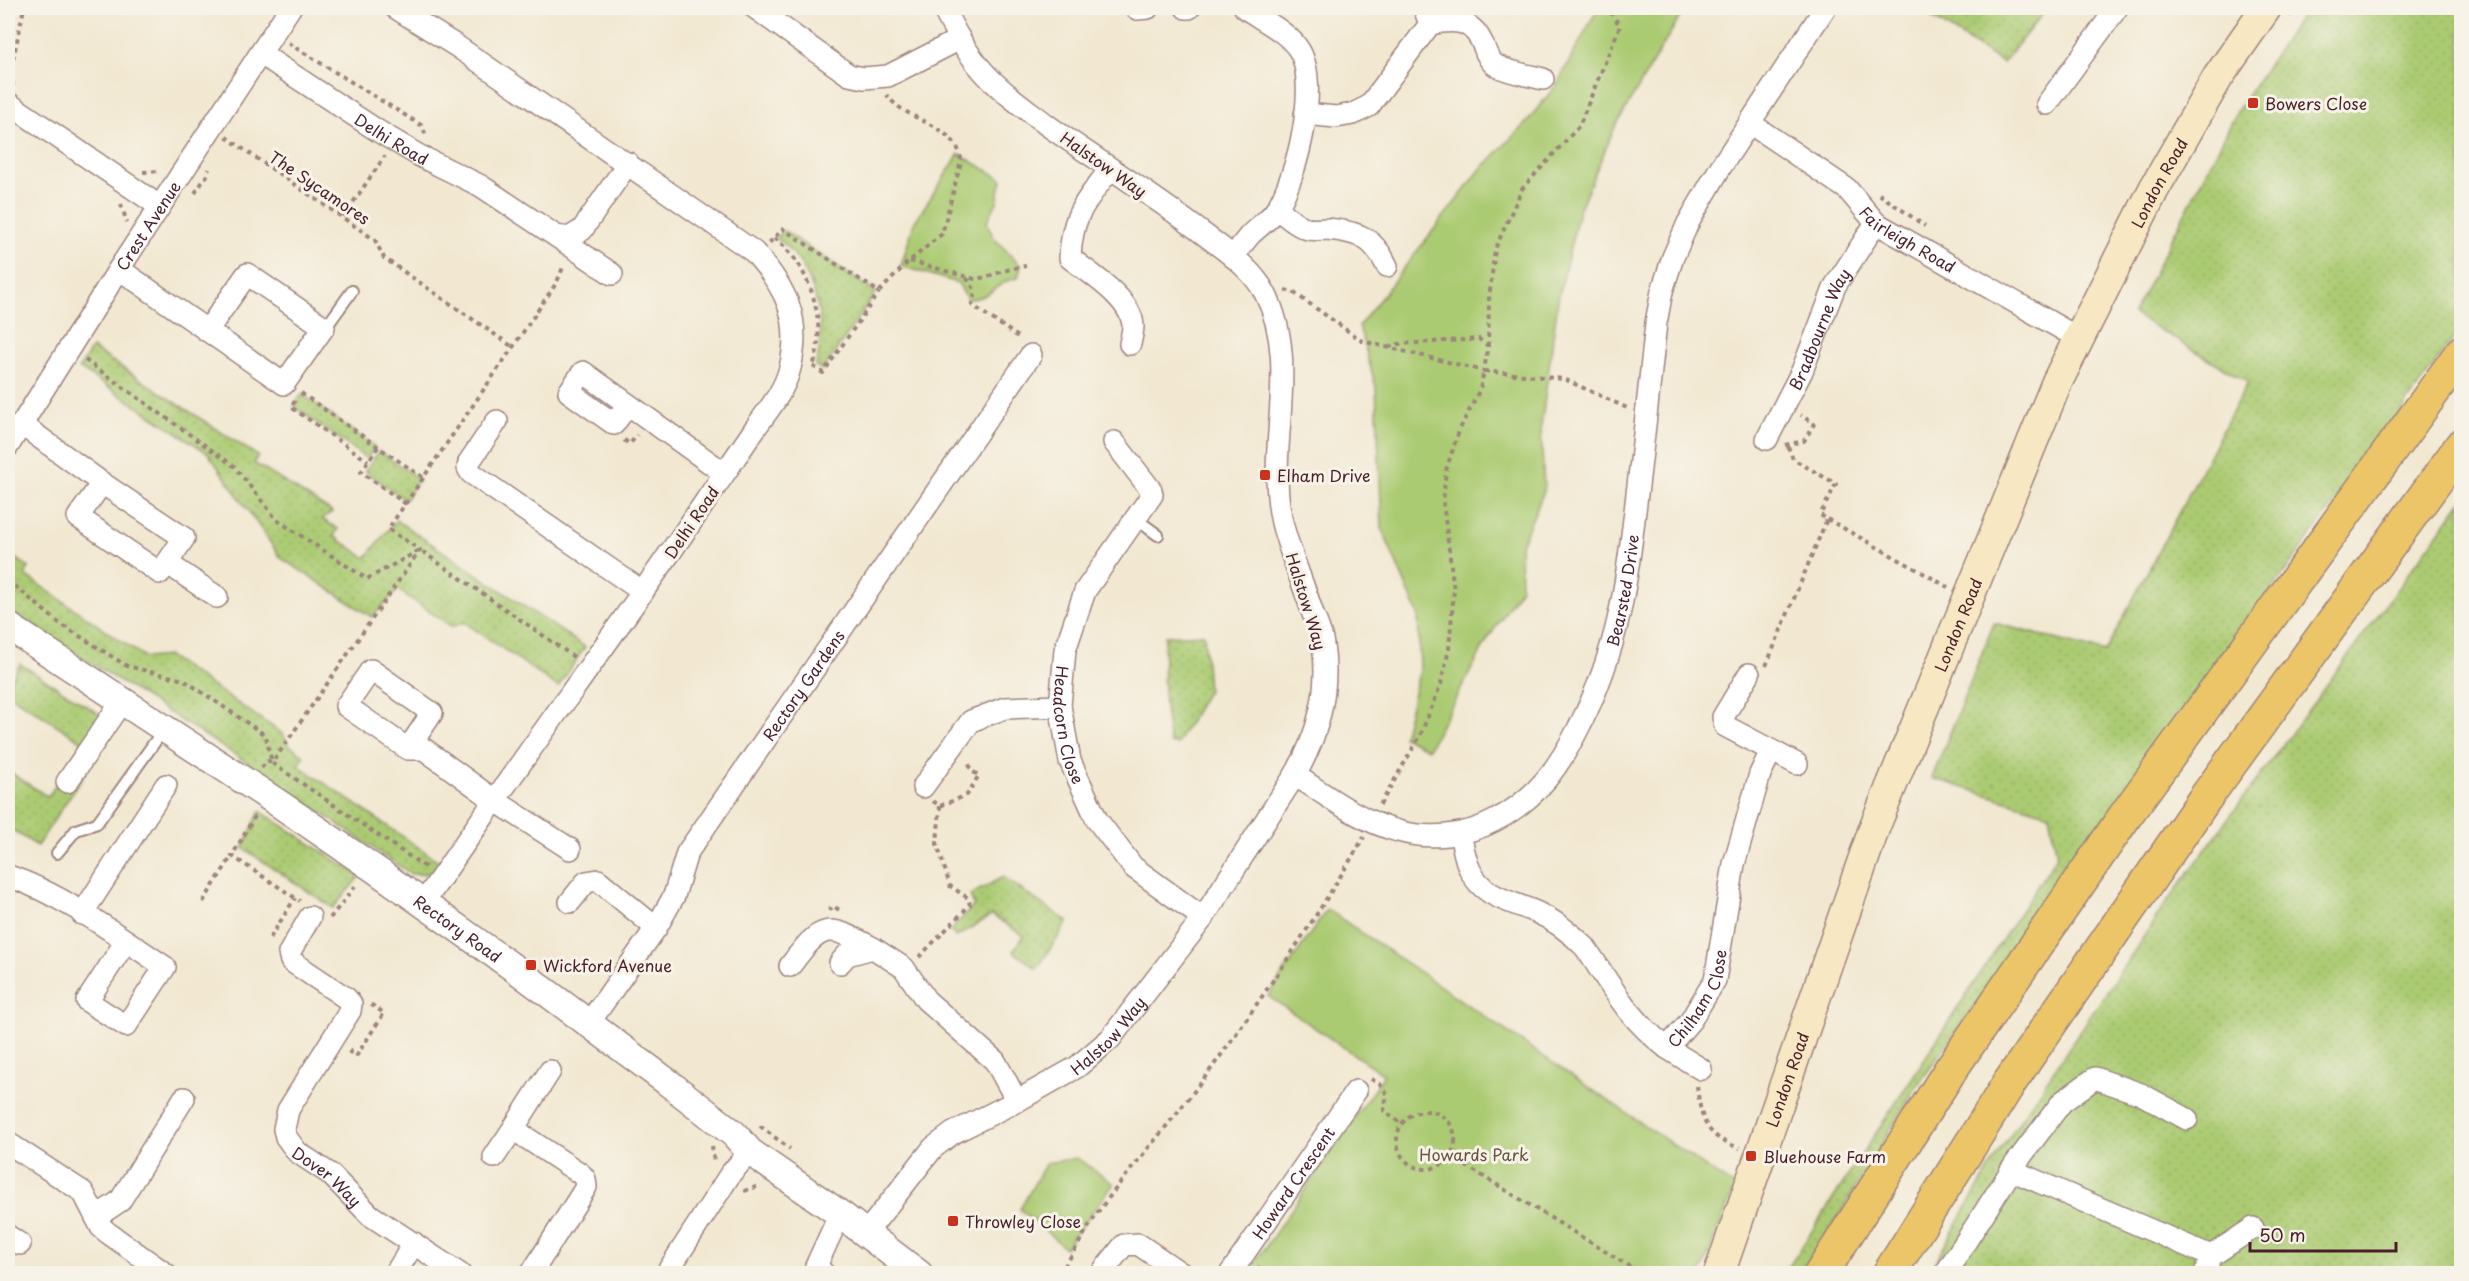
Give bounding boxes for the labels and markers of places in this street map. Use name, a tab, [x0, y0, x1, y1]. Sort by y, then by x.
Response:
place label: Bowers Close	[2265, 91, 2367, 115]
marker: Bowers Close	[2246, 96, 2260, 110]
place label: Elham Drive	[1277, 463, 1370, 487]
marker: Elham Drive	[1258, 468, 1272, 482]
place label: Wickford Avenue	[543, 953, 672, 977]
marker: Wickford Avenue	[524, 958, 538, 972]
place label: Bluehouse Farm	[1763, 1144, 1886, 1168]
marker: Bluehouse Farm	[1744, 1149, 1758, 1163]
place label: Throwley Close	[965, 1209, 1081, 1233]
marker: Throwley Close	[946, 1214, 960, 1228]

